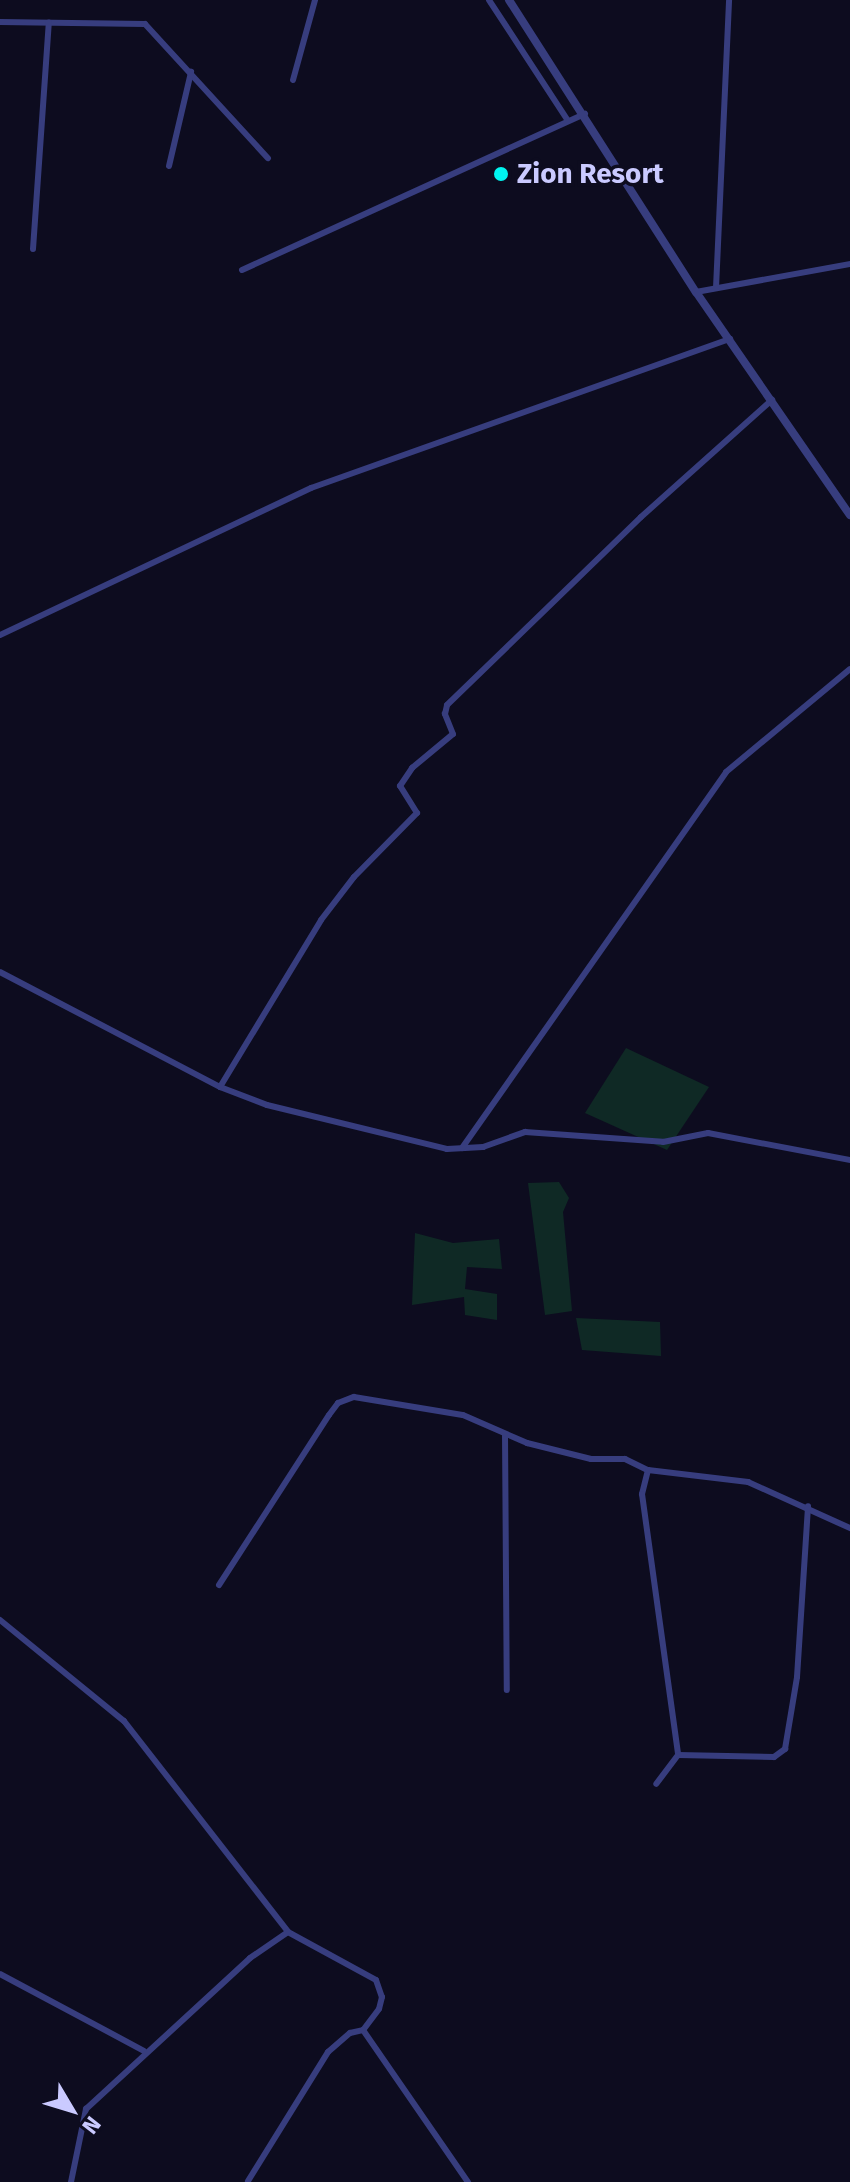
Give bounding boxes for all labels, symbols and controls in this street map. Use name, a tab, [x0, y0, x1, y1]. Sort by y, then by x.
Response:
place label: Zion Resort	[517, 157, 663, 191]
marker: Zion Resort	[492, 165, 510, 183]
north arrow	[32, 2070, 112, 2150]
text: N	[76, 2111, 106, 2139]

